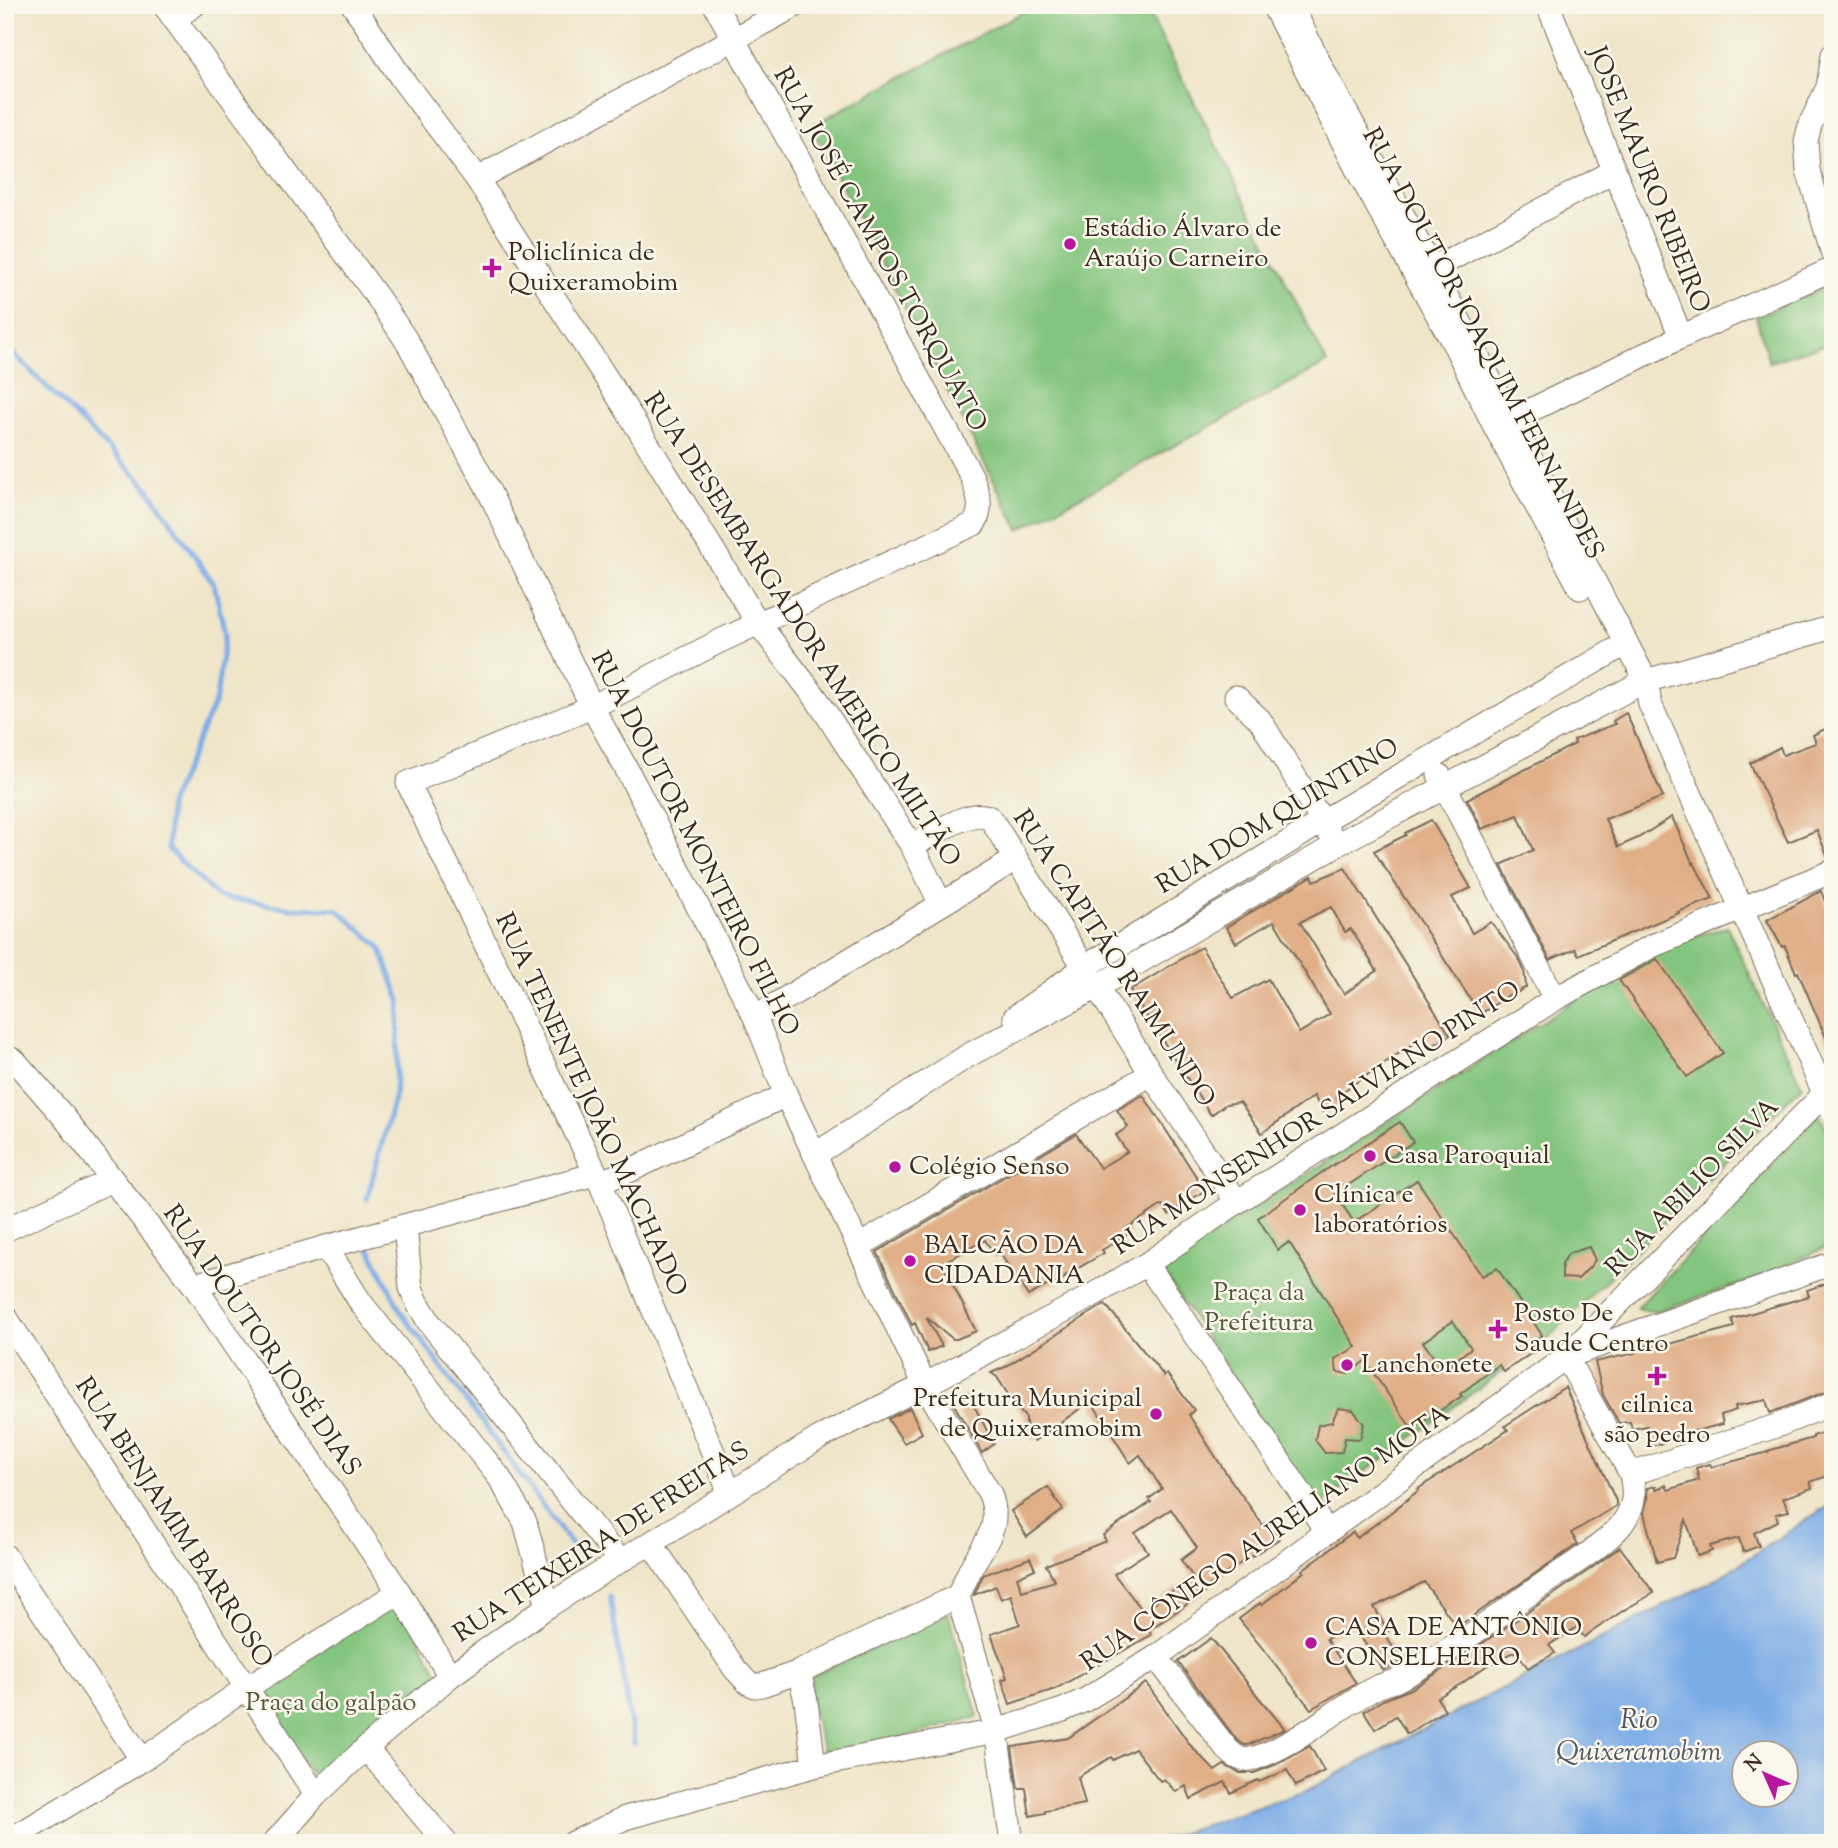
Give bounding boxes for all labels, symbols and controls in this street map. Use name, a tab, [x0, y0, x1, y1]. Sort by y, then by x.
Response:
street label: JOSE MAURO RIBEIRO	[1577, 39, 1718, 319]
street label: RUA JOSÉ CAMPOS TORQUATO	[763, 61, 995, 439]
street label: RUA DOUTOR JOAQUIM FERNANDES	[1352, 122, 1612, 566]
place label: Estádio Álvaro de Araújo Carneiro	[1084, 211, 1282, 278]
place label: Policlínica de Quixeramobim	[508, 235, 678, 302]
marker: Estádio Álvaro de Araújo Carneiro	[1062, 236, 1078, 252]
marker: Policlínica de Quixeramobim	[482, 258, 502, 278]
street label: RUA DESEMBARGADOR AMERICO MILTÃO	[633, 385, 969, 875]
street label: RUA DOUTOR MONTEIRO FILHO	[580, 645, 808, 1043]
street label: RUA DOM QUINTINO	[1150, 730, 1406, 904]
street label: RUA CAPITÃO RAIMUNDO	[1003, 803, 1223, 1115]
street label: RUA TENENTE JOÃO MACHADO	[485, 907, 695, 1303]
street label: RUA MONSENHOR SALVIANO PINTO	[1106, 973, 1528, 1265]
street label: RUA ABILIO SILVA	[1598, 1090, 1788, 1286]
place label: Casa Paroquial	[1384, 1138, 1550, 1175]
marker: Casa Paroquial	[1362, 1148, 1378, 1164]
place label: Colégio Senso	[909, 1149, 1070, 1186]
marker: Colégio Senso	[887, 1159, 903, 1175]
place label: Clínica e laboratórios	[1314, 1177, 1447, 1244]
street label: RUA DOUTOR JOSÉ DIAS	[153, 1198, 369, 1484]
marker: Clínica e laboratórios	[1292, 1202, 1308, 1218]
place label: BALCÃO DA CIDADANIA	[924, 1228, 1085, 1295]
marker: BALCÃO DA CIDADANIA	[902, 1253, 918, 1269]
park label: Praça da Prefeitura	[1204, 1275, 1314, 1342]
place label: Posto De Saude Centro	[1514, 1296, 1669, 1363]
marker: Posto De Saude Centro	[1488, 1319, 1508, 1339]
place label: Lanchonete	[1361, 1347, 1493, 1384]
marker: Lanchonete	[1339, 1357, 1355, 1373]
marker: cilnica são pedro	[1647, 1366, 1667, 1386]
street label: RUA BENJAMIM BARROSO	[65, 1370, 281, 1676]
place label: Prefeitura Municipal de Quixeramobim	[913, 1381, 1142, 1448]
place label: cilnica são pedro	[1604, 1387, 1710, 1454]
street label: RUA CÔNEGO AURELIANO MOTA	[1074, 1397, 1458, 1681]
marker: Prefeitura Municipal de Quixeramobim	[1148, 1406, 1164, 1422]
street label: RUA TEIXEIRA DE FREITAS	[447, 1433, 757, 1653]
place label: CASA DE ANTÔNIO CONSELHEIRO	[1325, 1610, 1582, 1677]
marker: CASA DE ANTÔNIO CONSELHEIRO	[1303, 1635, 1319, 1651]
park label: Praça do galpão	[245, 1685, 417, 1722]
water label: Rio Quixeramobim	[1556, 1701, 1722, 1773]
north arrow	[1730, 1740, 1800, 1810]
text: N	[1740, 1749, 1770, 1779]

